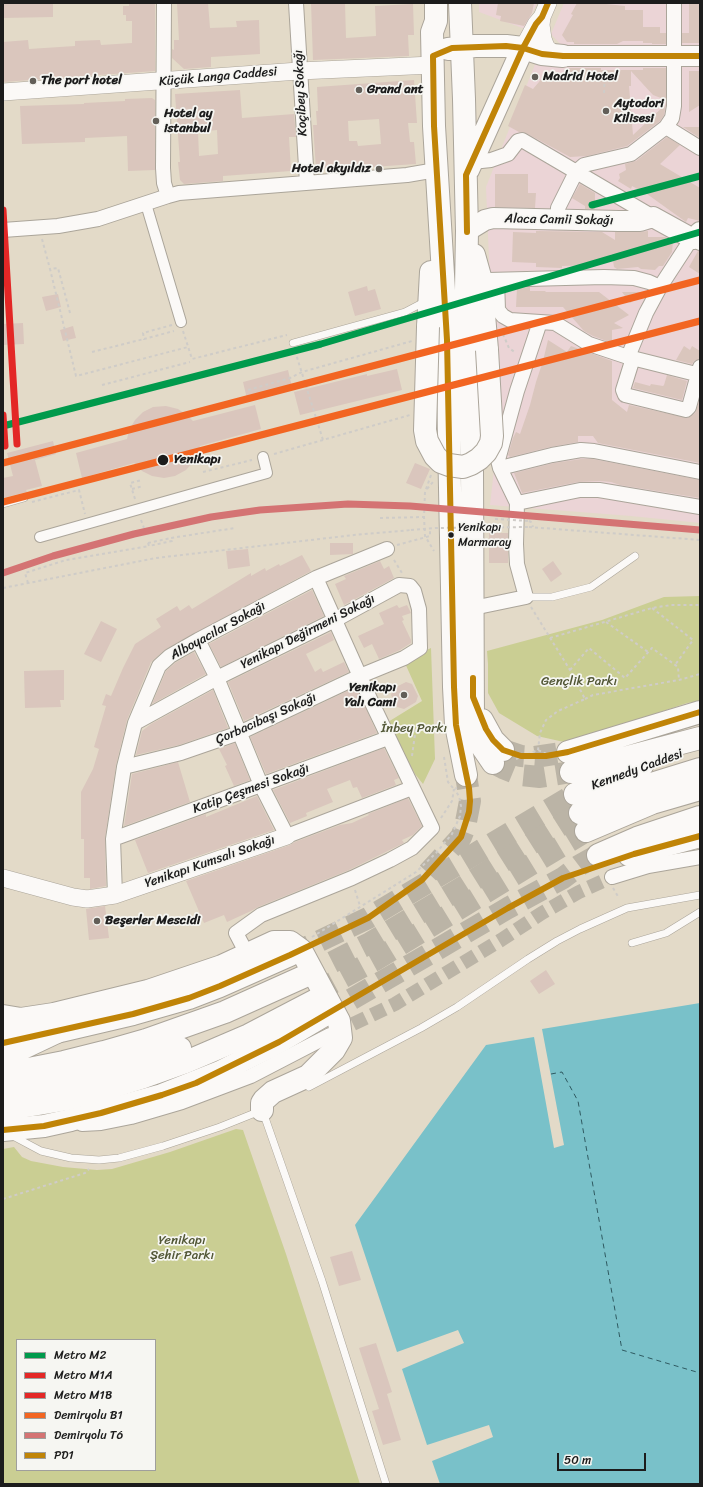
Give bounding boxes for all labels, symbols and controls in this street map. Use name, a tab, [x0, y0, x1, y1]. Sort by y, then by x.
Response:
street label: Koçibey Sokağı	[291, 49, 311, 137]
street label: Küçük Langa Caddesi	[158, 64, 278, 90]
place label: Madrid Hotel	[543, 69, 618, 85]
marker: Madrid Hotel	[530, 72, 540, 82]
place label: The port hotel	[41, 73, 122, 89]
marker: The port hotel	[28, 76, 38, 86]
place label: Grand ant	[367, 82, 423, 98]
marker: Grand ant	[354, 85, 364, 95]
place label: Aytodori Kilisesi	[614, 96, 664, 127]
place label: Hotel ay istanbul	[164, 106, 213, 137]
marker: Aytodori Kilisesi	[601, 106, 611, 116]
marker: Hotel ay istanbul	[151, 116, 161, 126]
place label: Hotel akyıldız	[292, 161, 371, 177]
marker: Hotel akyıldız	[374, 164, 384, 174]
street label: Alaca Camii Sokağı	[505, 211, 613, 229]
place label: Yenikapı	[174, 452, 221, 468]
marker: Yenikapı	[156, 453, 170, 467]
place label: Yenikapı Marmaray	[458, 521, 511, 549]
marker: Yenikapı Marmaray	[446, 530, 456, 540]
street label: Yenikapı Değirmeni Sokağı	[238, 591, 378, 673]
street label: Alboyacılar Sokağı	[168, 598, 268, 664]
park label: Gençlik Parkı	[541, 674, 617, 690]
place label: Yenikapı Yalı Cami	[345, 680, 396, 711]
street label: Çorbacıbaşı Sokağı	[213, 690, 319, 748]
marker: Yenikapı Yalı Cami	[399, 690, 409, 700]
park label: İnbey Parkı	[381, 721, 447, 737]
street label: Kennedy Caddesi	[589, 746, 685, 794]
street label: Katip Çeşmesi Sokağı	[191, 761, 311, 817]
street label: Yenikapı Kumsalı Sokağı	[143, 832, 277, 892]
place label: Beşerler Mescidi	[105, 913, 200, 929]
marker: Beşerler Mescidi	[92, 916, 102, 926]
park label: Yenikapı Şehir Parkı	[150, 1233, 214, 1264]
legend	[16, 1339, 156, 1471]
text: Metro M2	[54, 1344, 107, 1366]
text: Metro M1A	[54, 1364, 113, 1386]
text: Metro M1B	[54, 1384, 112, 1406]
text: Demiryolu B1	[54, 1404, 123, 1426]
text: Demiryolu T6	[54, 1424, 123, 1446]
text: PD1	[54, 1444, 74, 1466]
scale bar	[559, 1445, 648, 1471]
text: 50 m	[564, 1449, 591, 1471]

